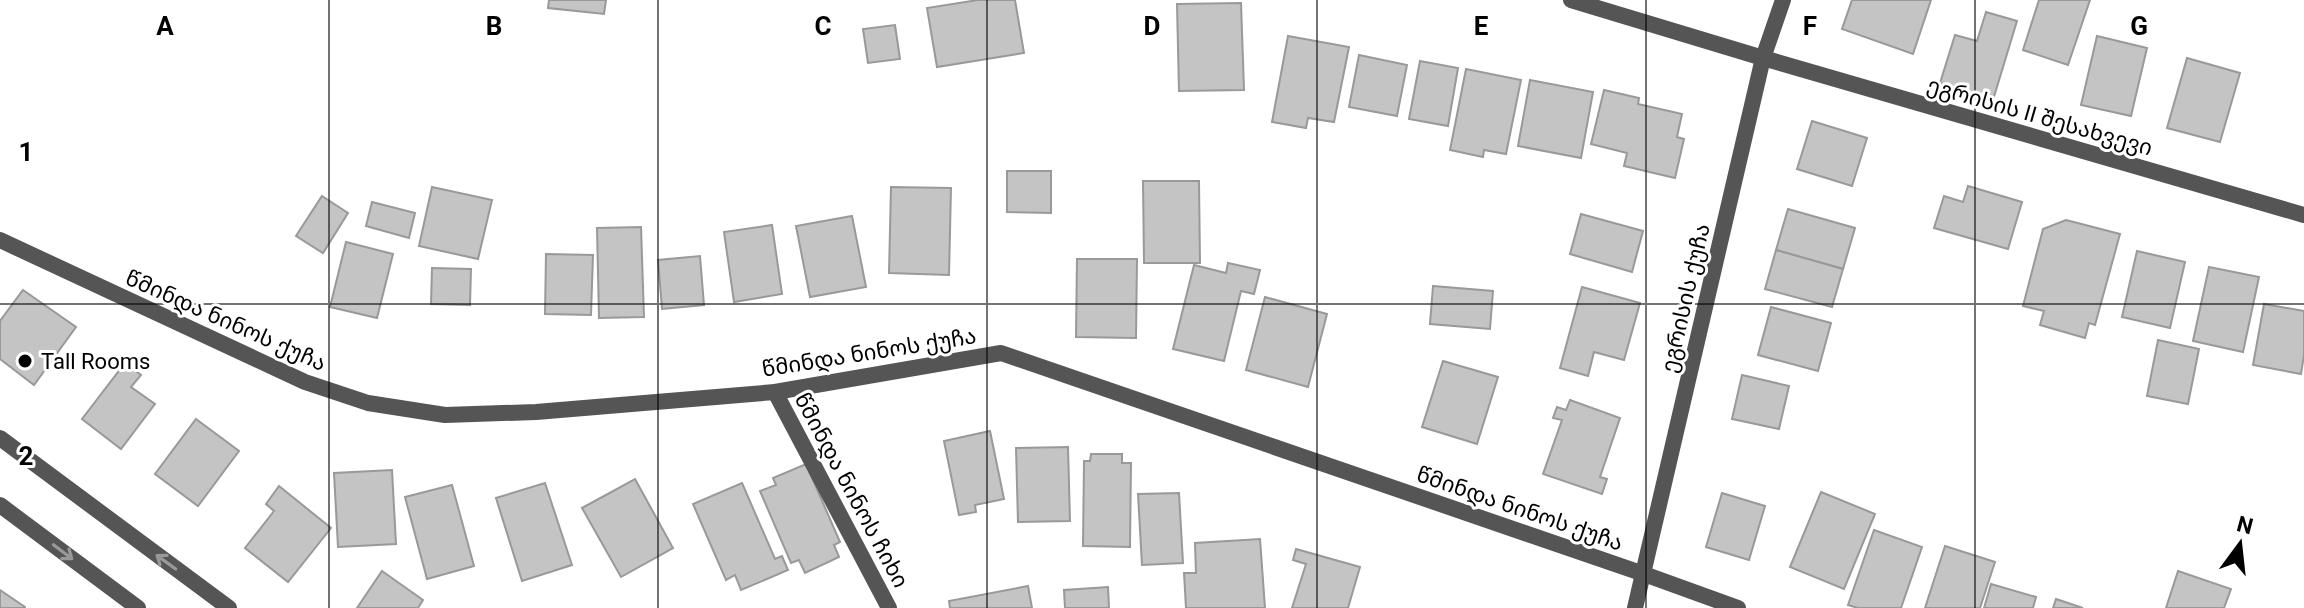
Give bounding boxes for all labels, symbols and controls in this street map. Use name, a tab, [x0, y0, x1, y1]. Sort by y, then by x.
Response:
text: A	[156, 11, 174, 41]
text: B	[486, 11, 502, 41]
text: C	[814, 11, 832, 41]
text: D	[1144, 11, 1160, 41]
text: E	[1474, 11, 1489, 41]
text: F	[1803, 11, 1817, 41]
text: G	[2130, 11, 2148, 41]
street label: ეგრისის II შესახვევი	[1924, 72, 2155, 161]
text: 1	[19, 137, 33, 167]
street label: ეგრისის ქუჩა	[1656, 221, 1715, 375]
street label: წმინდა ნინოს ქუჩა	[121, 265, 330, 377]
street label: წმინდა ნინოს ქუჩა	[760, 323, 978, 383]
place label: Tall Rooms	[41, 349, 150, 374]
marker: Tall Rooms	[16, 352, 34, 370]
street label: წმინდა ნინოს ჩიხი	[789, 389, 913, 592]
text: 2	[19, 441, 33, 471]
street label: წმინდა ნინოს ქუჩა	[1413, 461, 1626, 556]
north arrow	[2200, 504, 2280, 584]
text: N	[2234, 511, 2256, 539]
one-way arrow	[51, 543, 73, 560]
one-way arrow	[156, 554, 178, 570]

